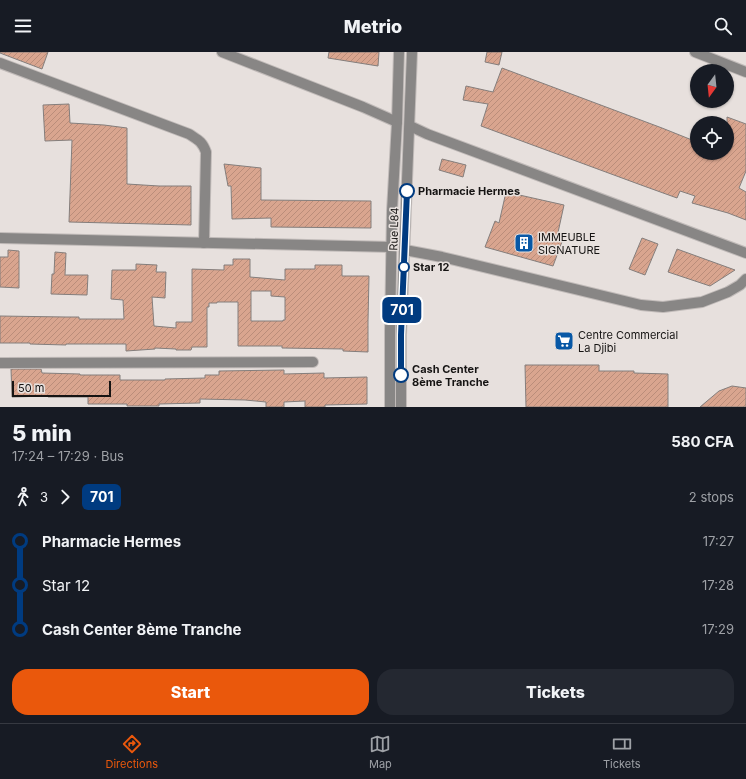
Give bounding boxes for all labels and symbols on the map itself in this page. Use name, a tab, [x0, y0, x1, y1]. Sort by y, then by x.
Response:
north arrow	[690, 64, 734, 108]
marker: Pharmacie Hermes	[399, 183, 415, 199]
place label: Pharmacie Hermes	[418, 184, 520, 198]
street label: Rue L84	[386, 207, 402, 251]
place label: IMMEUBLE SIGNATURE	[538, 230, 600, 257]
building icon: IMMEUBLE SIGNATURE	[513, 232, 535, 254]
place label: Star 12	[413, 260, 449, 274]
marker: Star 12	[398, 261, 410, 273]
line badge: 701	[379, 297, 425, 323]
place label: Centre Commercial La Djibi	[578, 328, 678, 355]
supermarket icon: Centre Commercial La Djibi	[553, 330, 575, 352]
place label: Cash Center 8ème Tranche	[412, 362, 490, 389]
marker: Cash Center 8ème Tranche	[393, 367, 409, 383]
scale bar	[12, 379, 111, 398]

